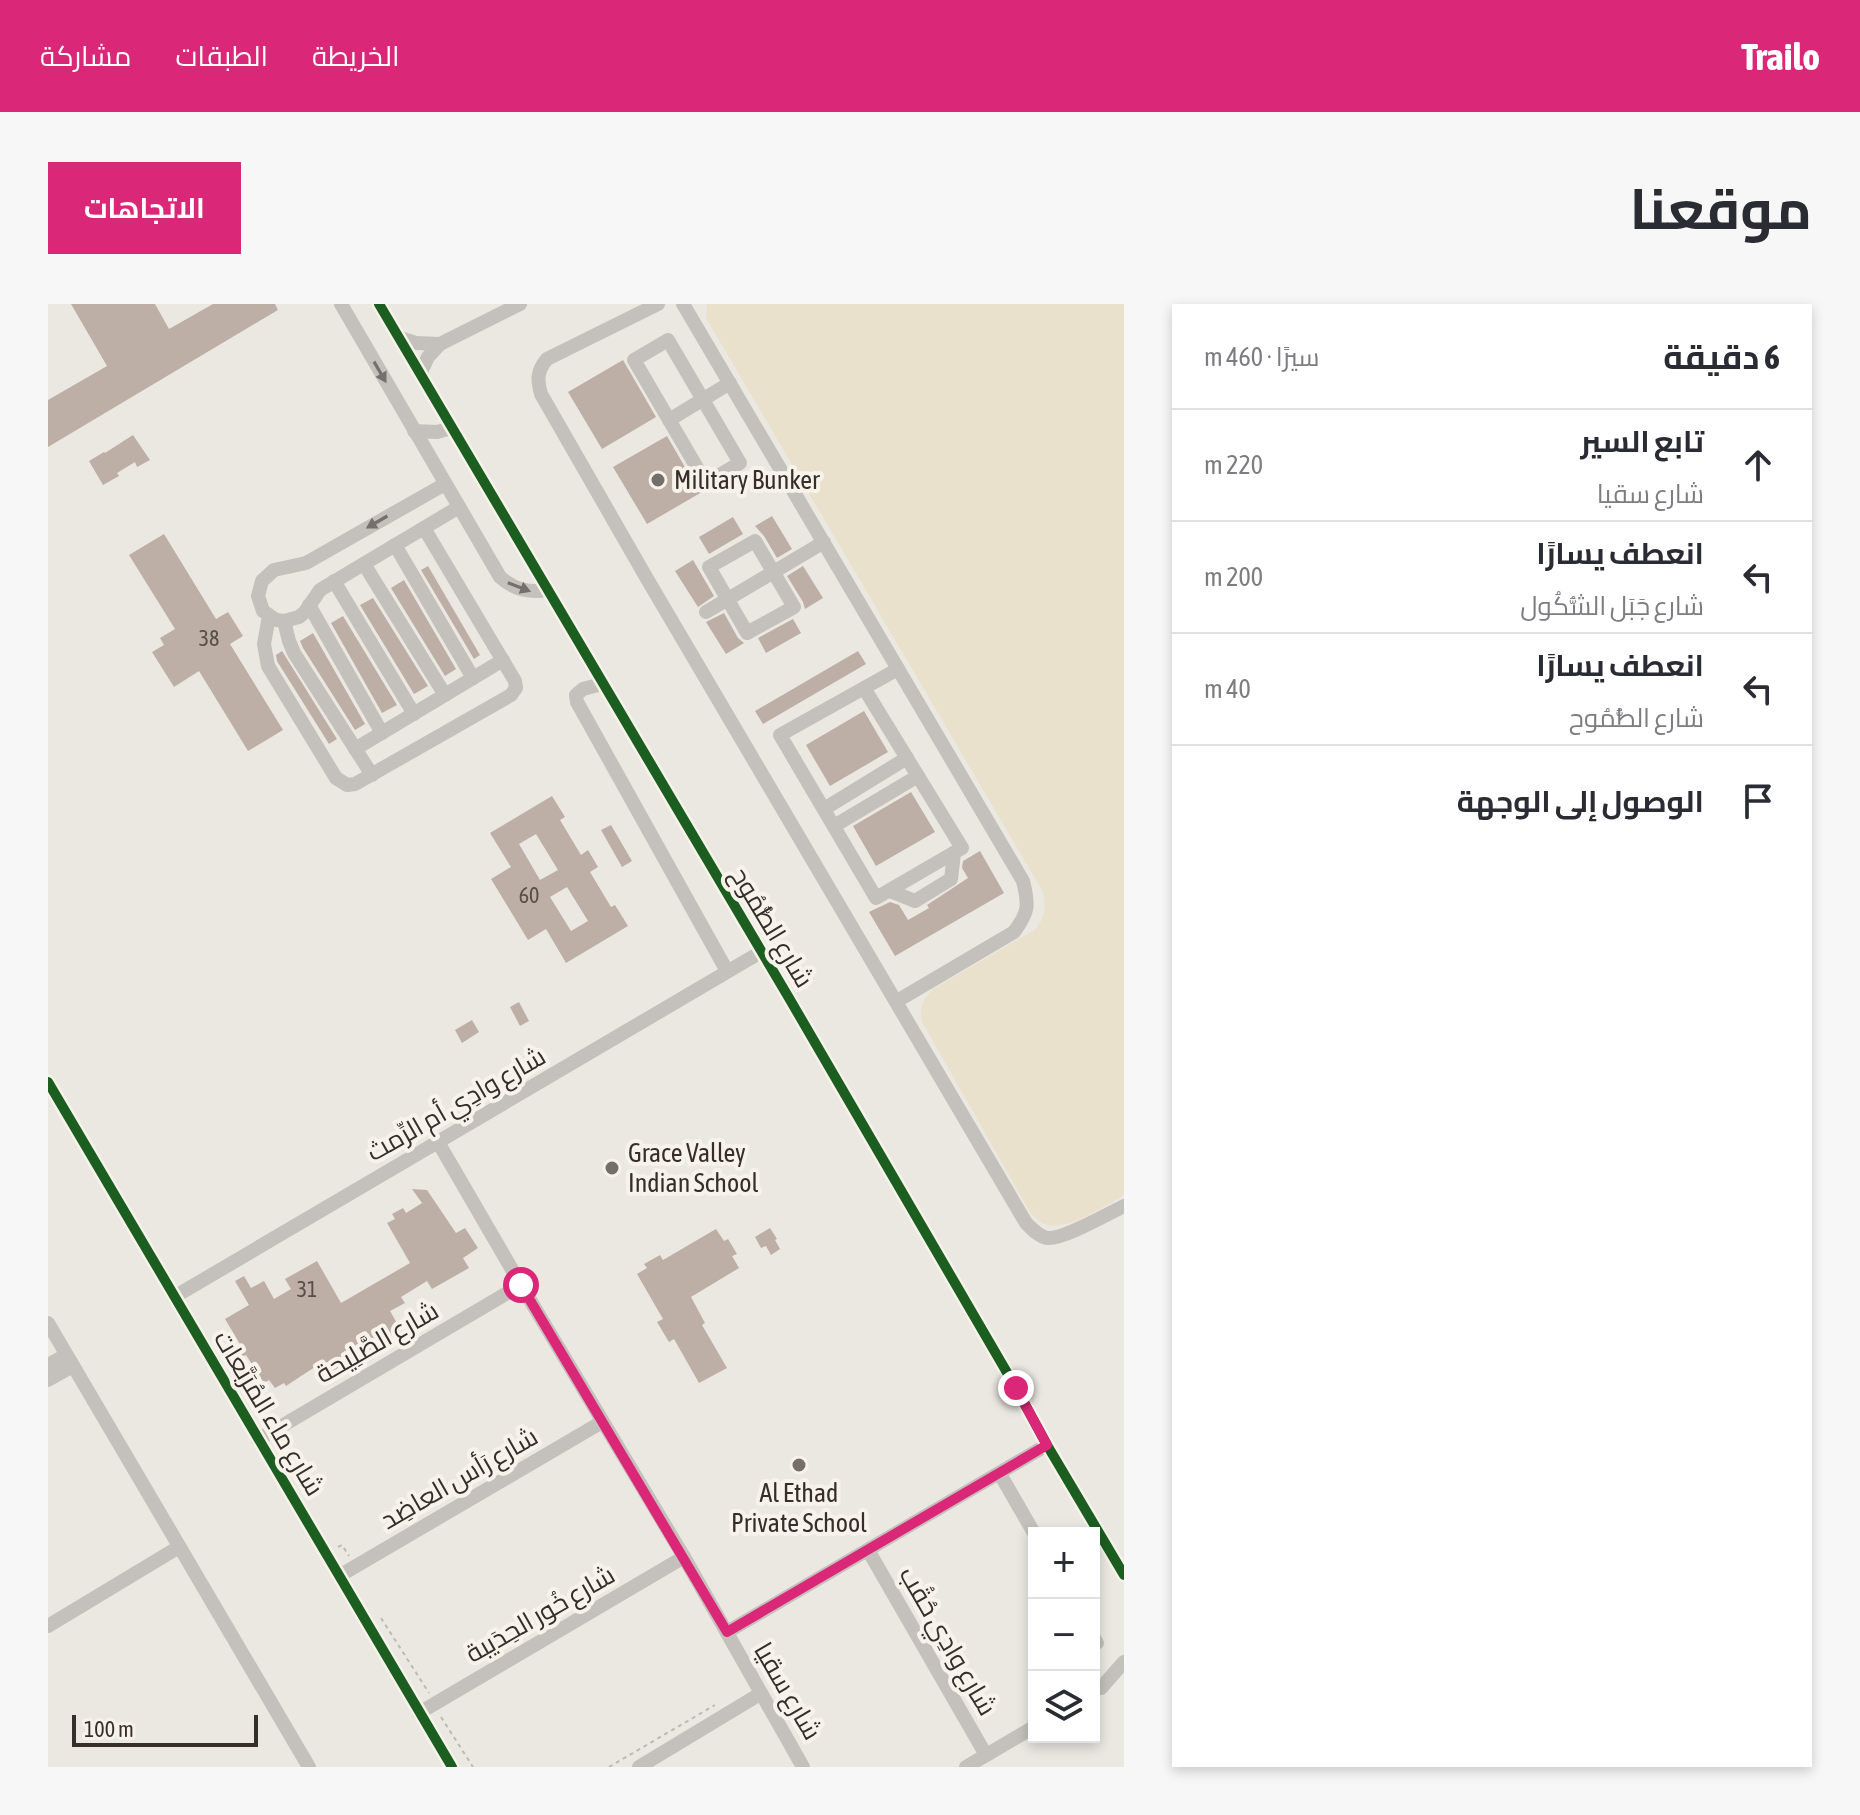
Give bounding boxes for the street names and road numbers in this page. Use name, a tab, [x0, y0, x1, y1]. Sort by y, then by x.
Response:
street label: شارع الطُّمُوح	[723, 861, 820, 994]
street label: شارع وادِي أم الرِّمث	[360, 1039, 553, 1172]
street label: شارع الصَّلِيحة	[310, 1295, 445, 1391]
street label: شارع ماء المُرَبَّعات	[206, 1325, 330, 1502]
street label: شارع رَأس العاضِد	[374, 1419, 544, 1537]
street label: شارع خُور الحِدَيبة	[460, 1559, 621, 1671]
street label: شارع وادِي حُقُب	[889, 1561, 1003, 1723]
street label: شارع سقيا	[746, 1637, 828, 1746]

